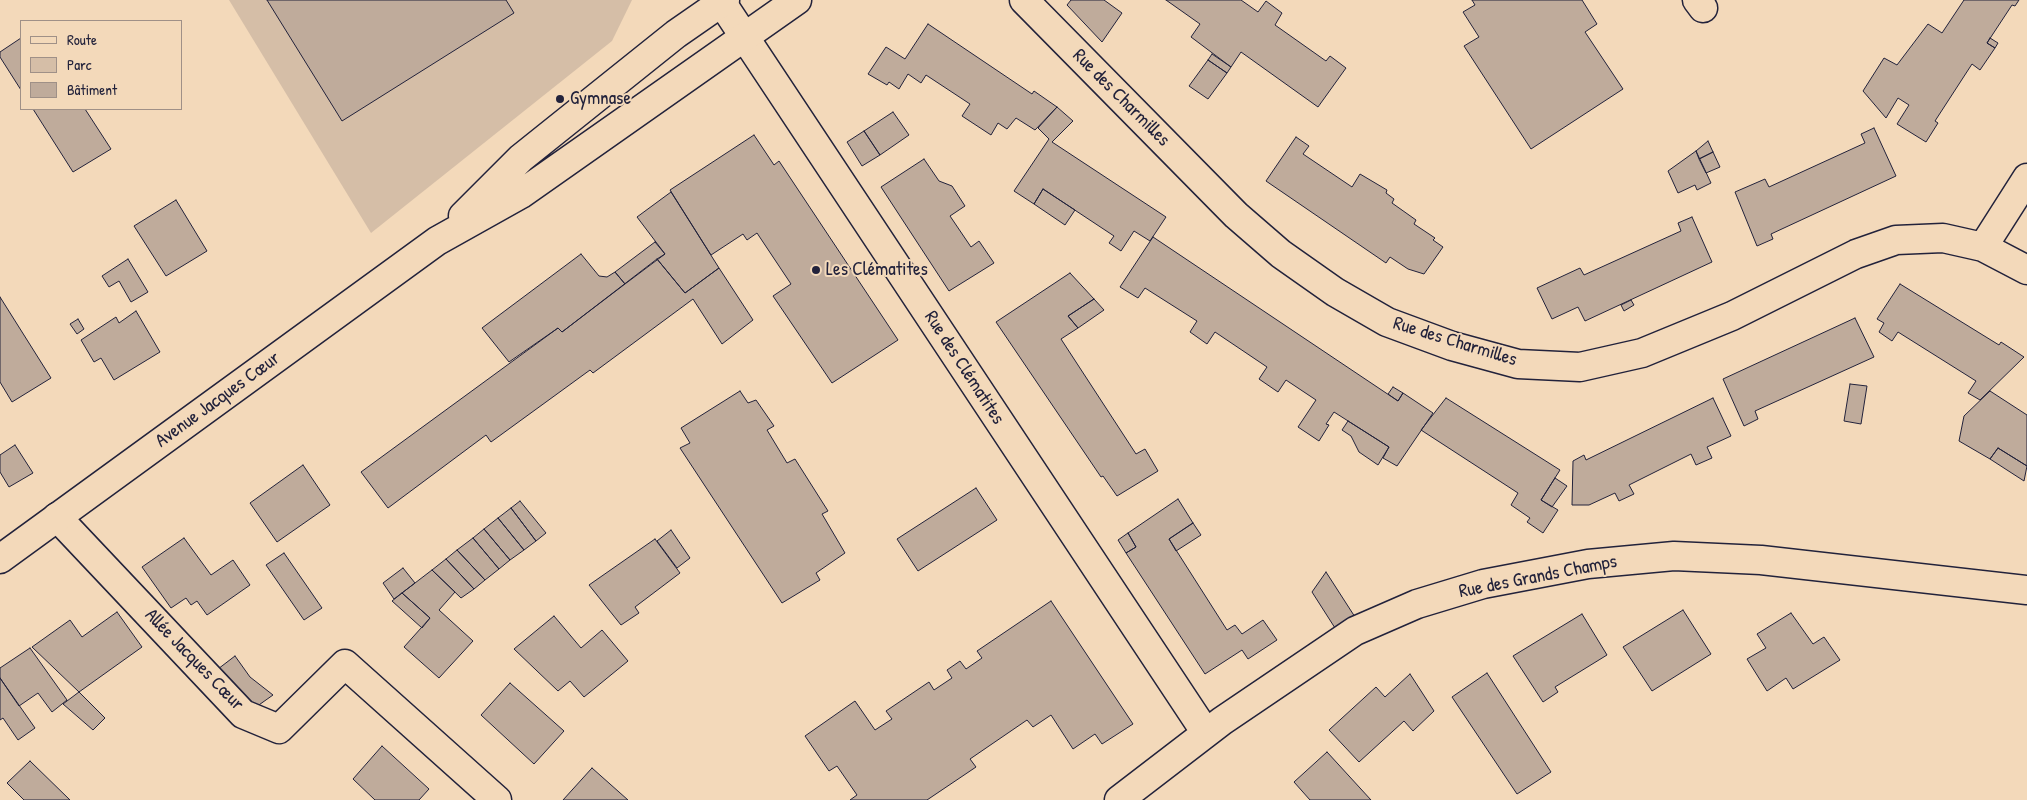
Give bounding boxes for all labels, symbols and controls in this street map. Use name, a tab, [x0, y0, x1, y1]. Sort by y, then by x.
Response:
legend	[20, 20, 182, 110]
text: Route	[67, 29, 97, 50]
street label: Rue des Charmilles	[1068, 45, 1174, 151]
text: Parc	[67, 54, 92, 75]
text: Bâtiment	[67, 79, 117, 100]
place label: Gymnase	[570, 88, 631, 110]
marker: Gymnase	[554, 93, 566, 105]
place label: Les Clématites	[826, 259, 928, 281]
marker: Les Clématites	[810, 264, 822, 276]
street label: Rue des Clématites	[919, 307, 1009, 429]
street label: Rue des Charmilles	[1390, 312, 1520, 372]
street label: Avenue Jacques Cœur	[151, 347, 285, 453]
street label: Rue des Grands Champs	[1457, 550, 1619, 604]
street label: Allée Jacques Cœur	[140, 604, 248, 716]

